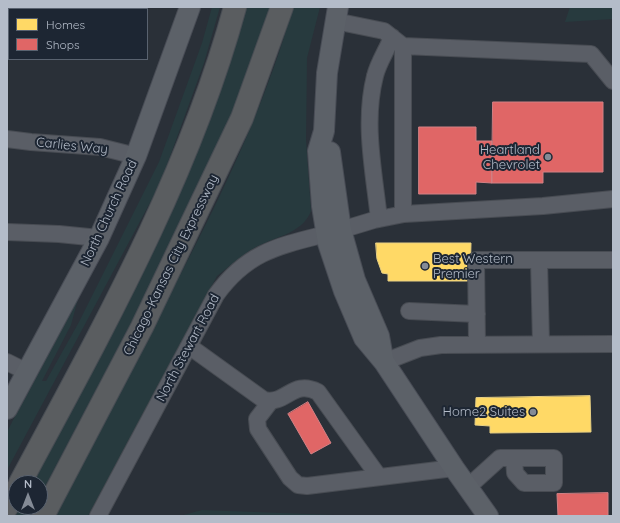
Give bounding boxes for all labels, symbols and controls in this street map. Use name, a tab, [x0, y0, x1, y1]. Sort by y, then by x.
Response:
legend	[8, 8, 148, 60]
text: Homes	[46, 17, 85, 32]
text: Shops	[46, 37, 80, 52]
street label: Carlies Way	[35, 134, 109, 158]
place label: Heartland Chevrolet	[480, 142, 540, 173]
marker: Heartland Chevrolet	[543, 152, 553, 162]
street label: North Church Road	[78, 157, 140, 269]
street label: Chicago-Kansas City Expressway	[120, 172, 222, 358]
place label: Best Western Premier	[433, 251, 513, 282]
marker: Best Western Premier	[420, 261, 430, 271]
street label: North Stewart Road	[153, 292, 223, 404]
place label: Home2 Suites	[443, 404, 525, 420]
marker: Home2 Suites	[528, 407, 538, 417]
north arrow	[8, 475, 48, 515]
text: N	[24, 477, 32, 491]

